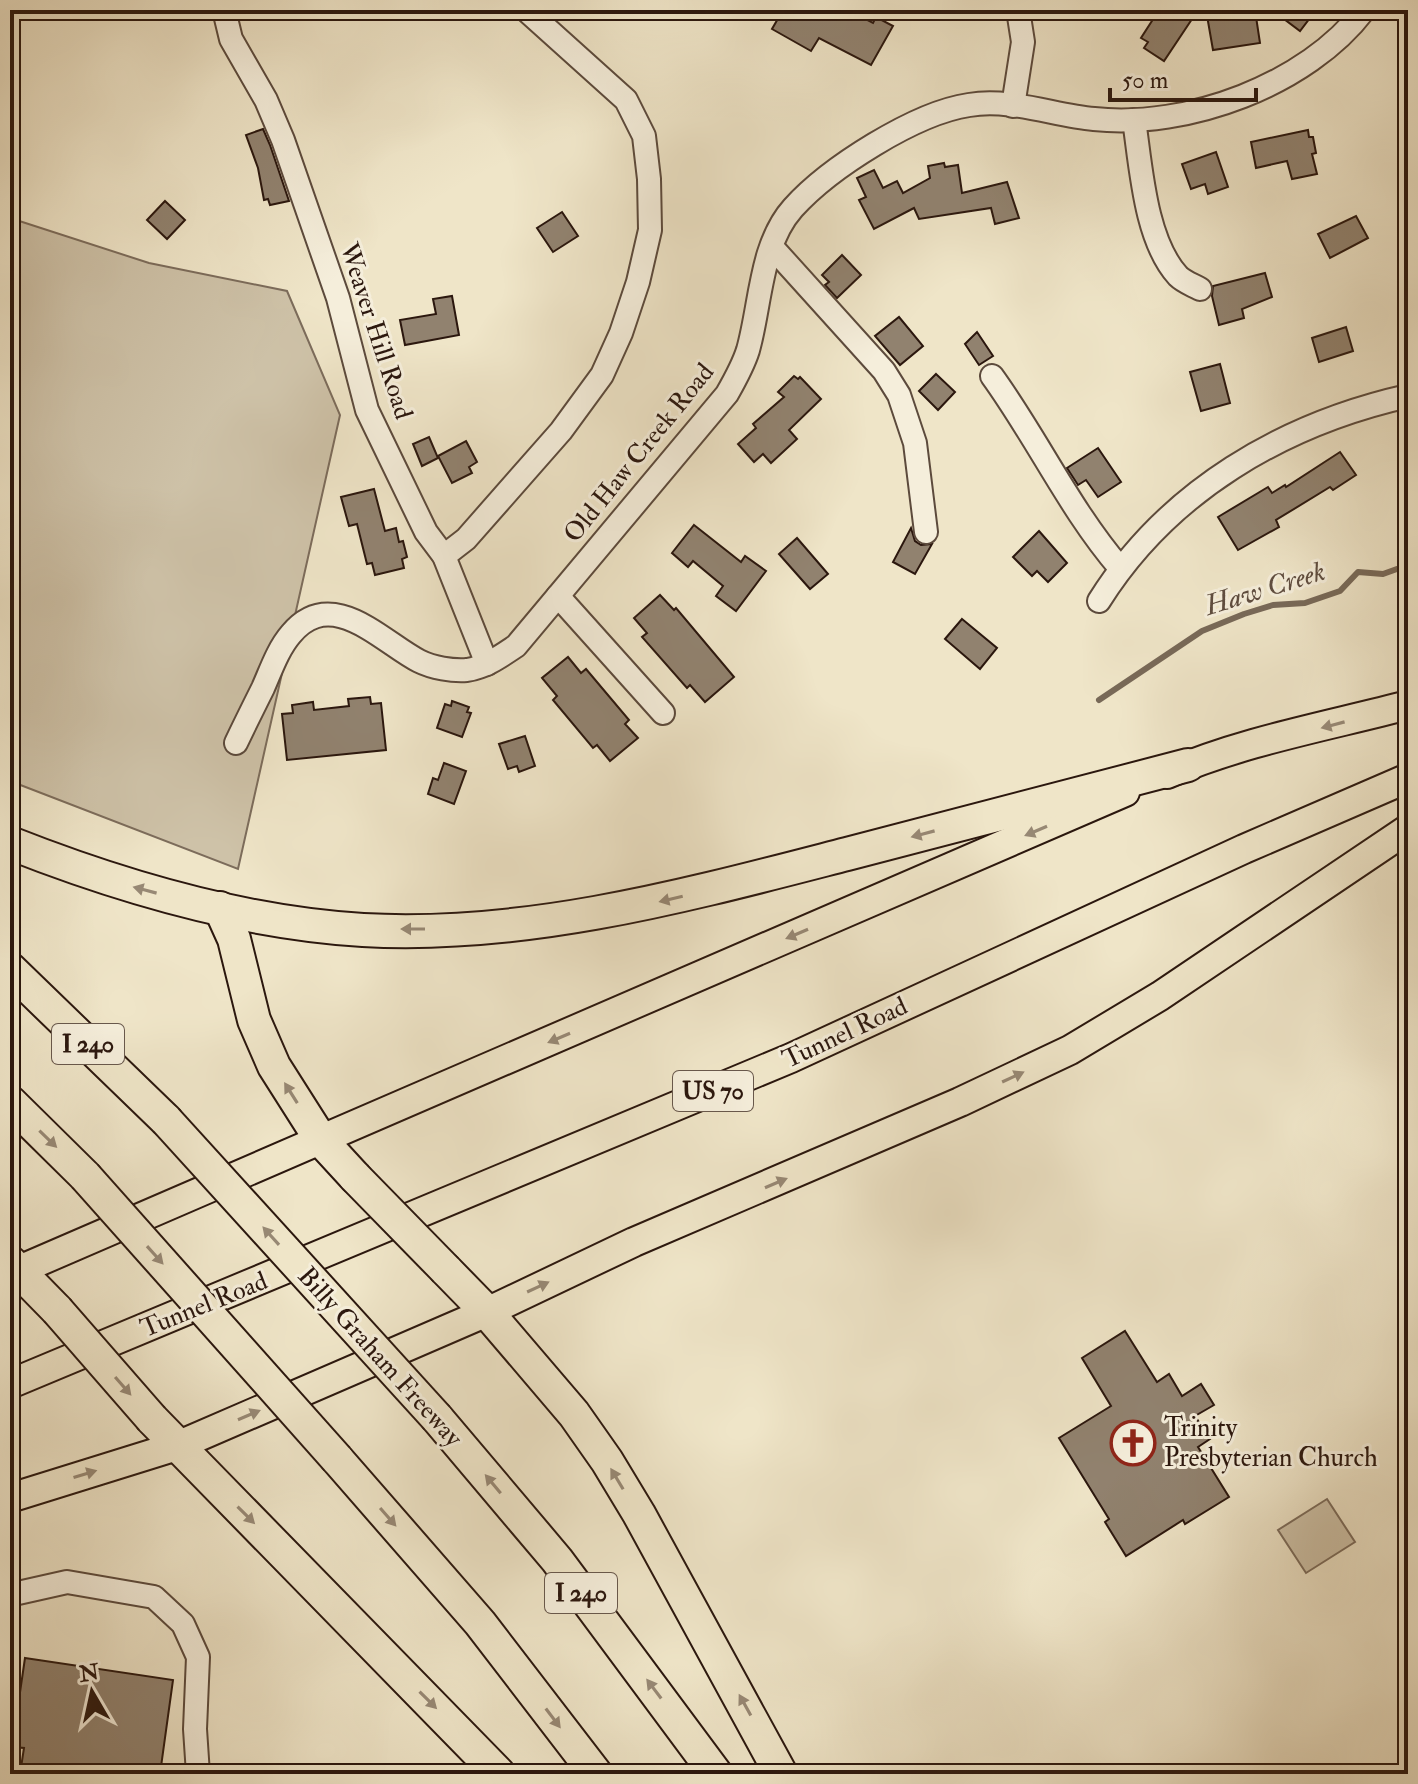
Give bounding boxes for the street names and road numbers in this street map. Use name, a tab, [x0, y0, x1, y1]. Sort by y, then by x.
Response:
street label: Weaver Hill Road	[332, 238, 420, 423]
street label: Old Haw Creek Road	[557, 357, 721, 549]
street label: Tunnel Road	[777, 990, 913, 1076]
road number: I 240	[52, 1024, 124, 1064]
road number: US 70	[673, 1071, 753, 1111]
street label: Billy Graham Freeway	[291, 1260, 470, 1454]
street label: Tunnel Road	[136, 1265, 272, 1345]
road number: I 240	[545, 1573, 617, 1613]

